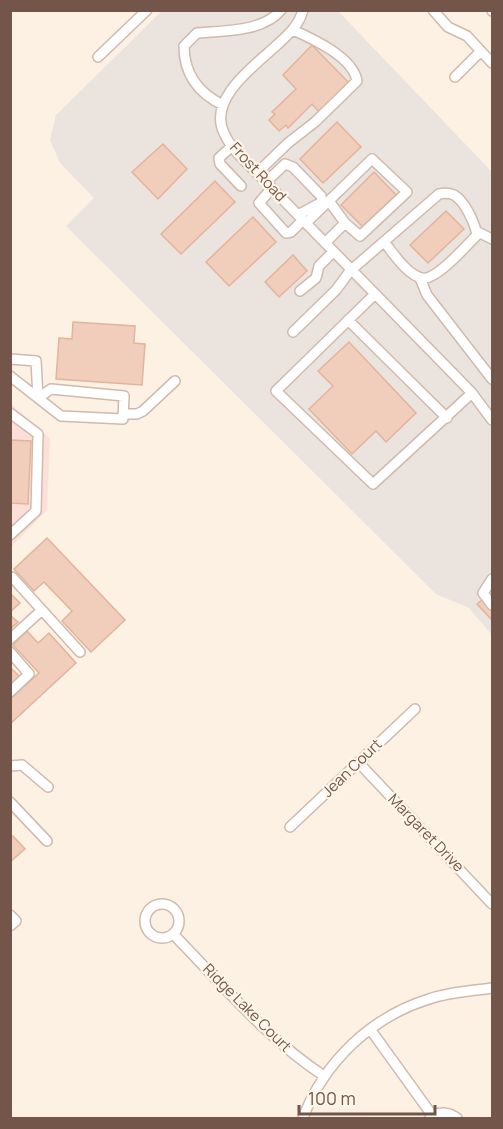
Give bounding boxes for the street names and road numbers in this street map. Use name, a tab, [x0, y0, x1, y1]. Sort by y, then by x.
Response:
street label: Frost Road	[225, 137, 291, 206]
street label: Jean Court	[317, 734, 386, 802]
street label: Margaret Drive	[384, 789, 469, 877]
street label: Ridge Lake Court	[198, 959, 296, 1057]

